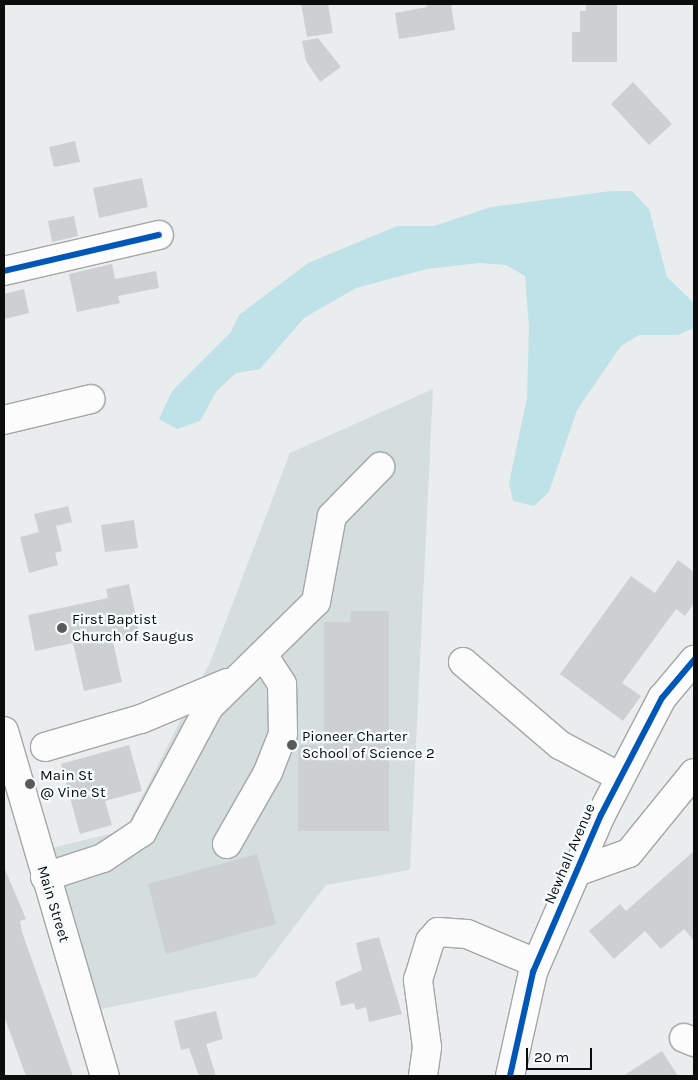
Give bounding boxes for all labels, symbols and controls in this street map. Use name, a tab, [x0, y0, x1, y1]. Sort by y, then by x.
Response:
place label: First Baptist Church of Saugus	[72, 610, 194, 645]
marker: First Baptist Church of Saugus	[56, 622, 68, 634]
place label: Pioneer Charter School of Science 2	[302, 727, 435, 762]
marker: Pioneer Charter School of Science 2	[286, 739, 298, 751]
place label: Main St @ Vine St	[40, 766, 106, 801]
marker: Main St @ Vine St	[24, 778, 36, 790]
street label: Newhall Avenue	[541, 801, 599, 907]
street label: Main Street	[33, 863, 73, 945]
scale bar	[528, 1038, 594, 1070]
text: 20 m	[534, 1048, 569, 1066]

